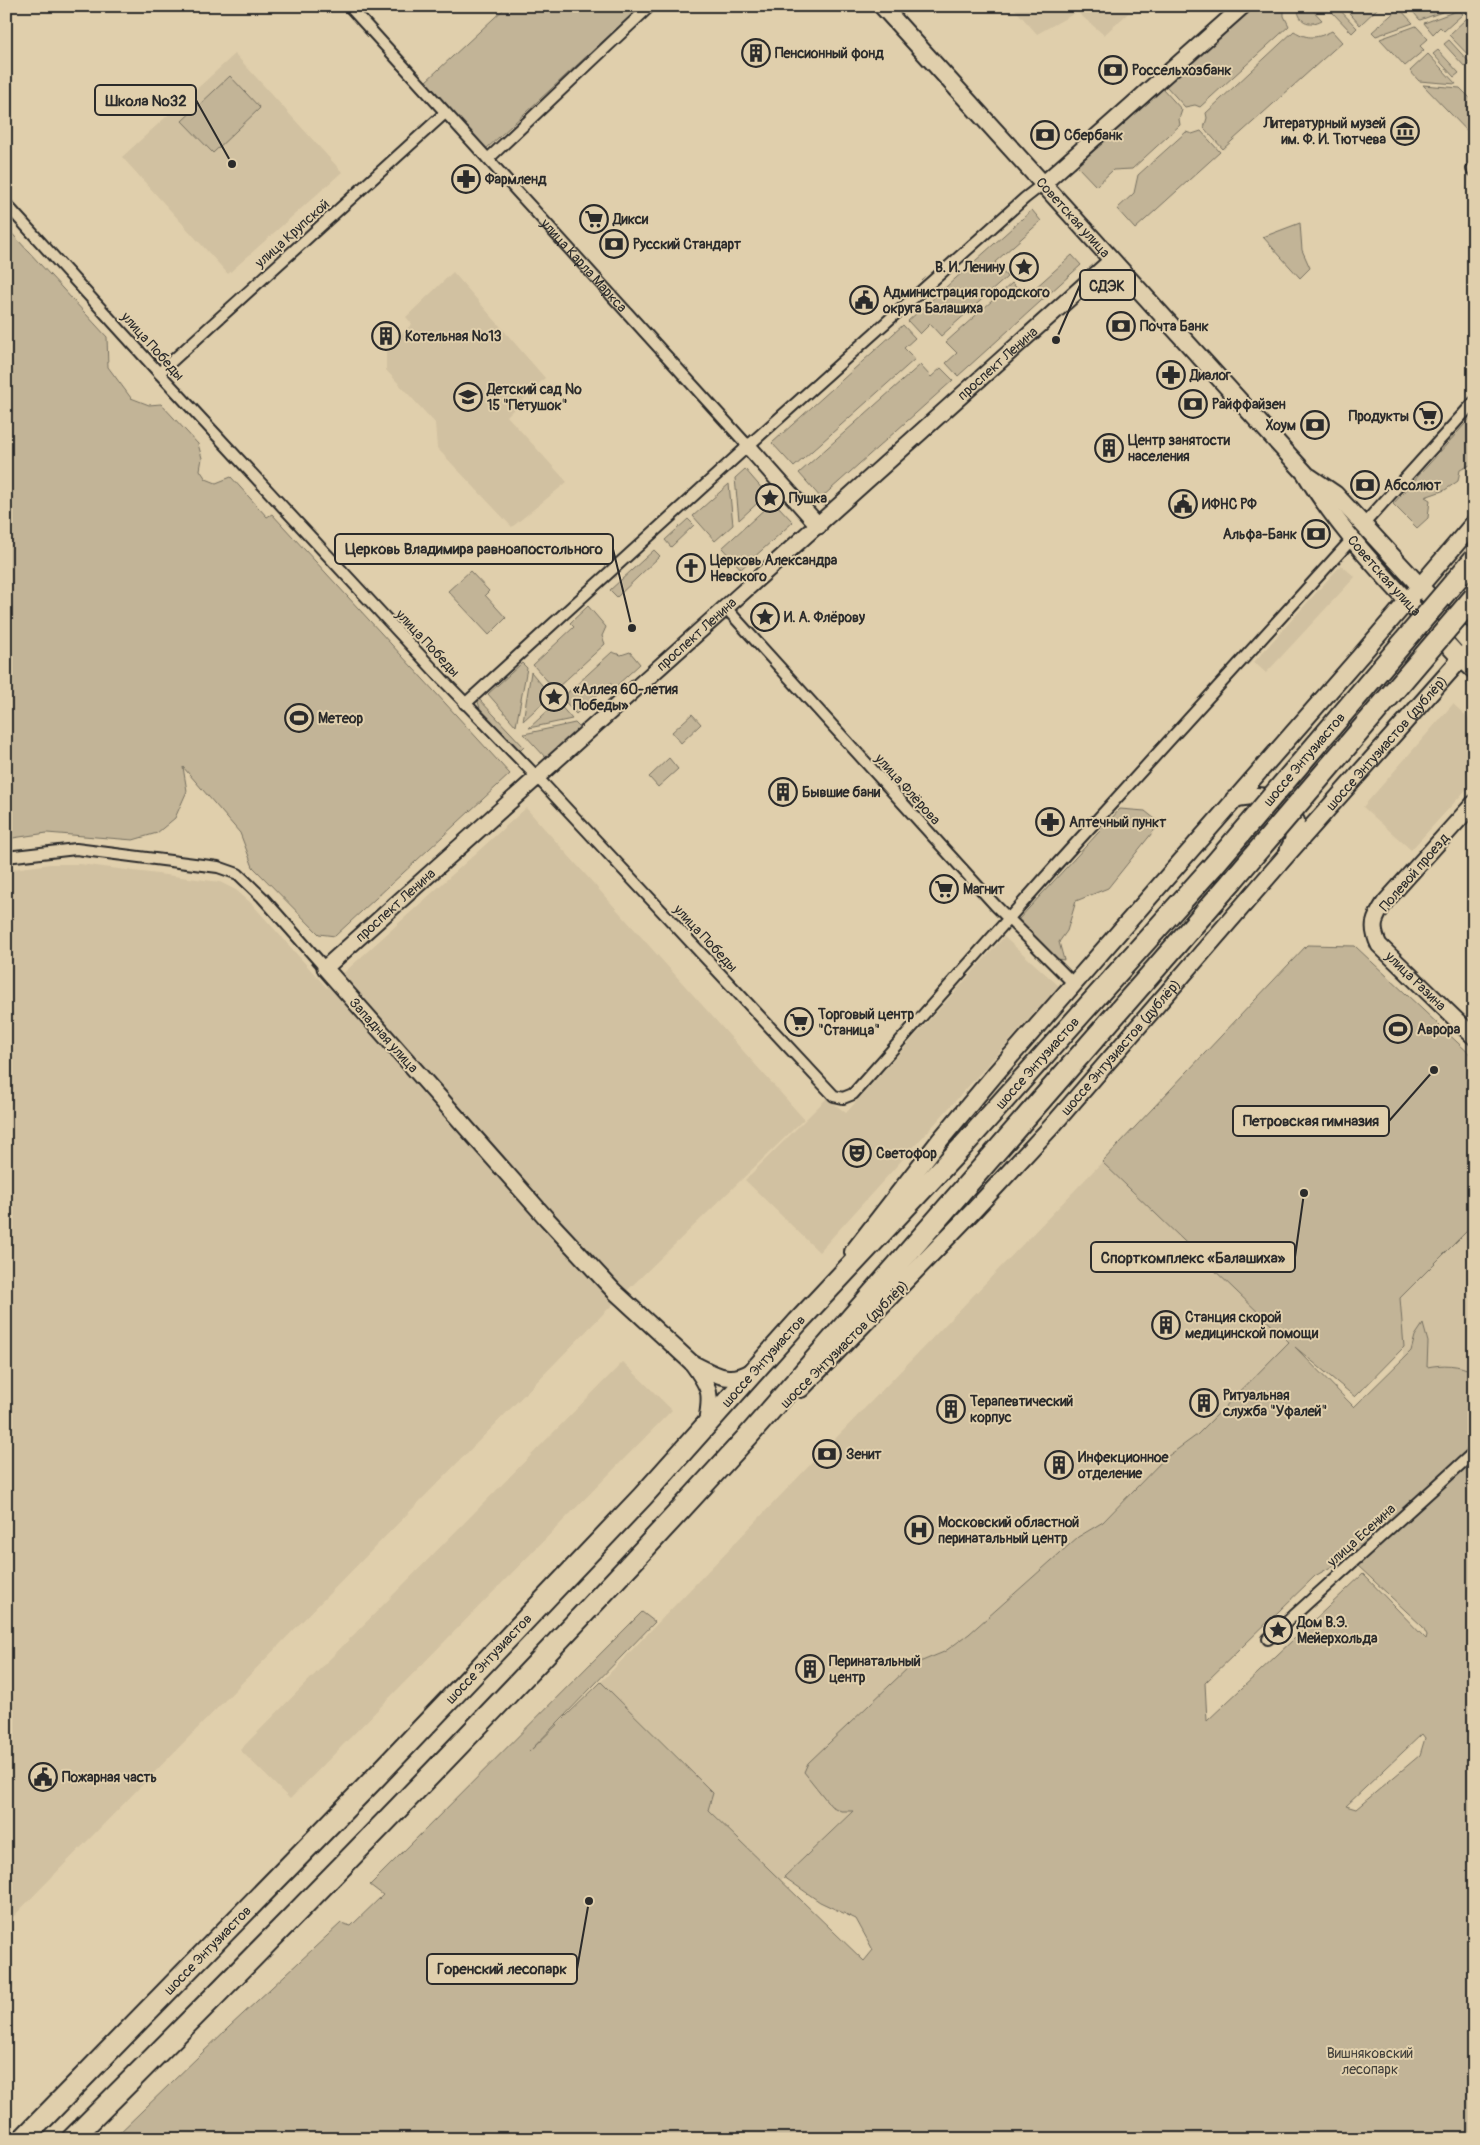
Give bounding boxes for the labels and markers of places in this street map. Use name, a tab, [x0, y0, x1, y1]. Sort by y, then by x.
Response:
building icon: Пенсионный фонд	[741, 38, 771, 68]
place label: Пенсионный фонд	[775, 45, 884, 62]
bank icon: Россельхозбанк	[1098, 55, 1128, 85]
place label: Россельхозбанк	[1132, 62, 1231, 79]
callout: Школа №32	[95, 85, 196, 115]
place label: Литературный музей им. Ф. И. Тютчева	[1262, 115, 1386, 148]
museum icon: Литературный музей им. Ф. И. Тютчева	[1390, 116, 1420, 146]
bank icon: Сбербанк	[1030, 120, 1060, 150]
place label: Сбербанк	[1064, 127, 1123, 144]
pharmacy icon: Фармленд	[451, 164, 481, 194]
place label: Фармленд	[484, 171, 547, 188]
supermarket icon: Дикси	[579, 204, 609, 234]
place label: Дикси	[612, 211, 649, 228]
bank icon: Русский Стандарт	[599, 229, 629, 259]
place label: Русский Стандарт	[633, 236, 742, 253]
place icon: В. И. Ленину	[1009, 252, 1039, 282]
place label: В. И. Ленину	[935, 259, 1005, 276]
callout: СДЭК	[1080, 270, 1135, 300]
place label: Администрация городского округа Балашиха	[882, 284, 1050, 317]
public building icon: Администрация городского округа Балашиха	[849, 285, 879, 315]
bank icon: Почта Банк	[1106, 311, 1136, 341]
place label: Почта Банк	[1140, 318, 1209, 335]
building icon: Котельная №13	[371, 321, 401, 351]
place label: Котельная №13	[405, 328, 502, 345]
pharmacy icon: Диалог	[1156, 360, 1186, 390]
place label: Диалог	[1189, 367, 1231, 384]
place label: Детский сад № 15 "Петушок"	[486, 381, 582, 414]
school or university icon: Детский сад № 15 "Петушок"	[453, 382, 483, 412]
bank icon: Райффайзен	[1178, 389, 1208, 419]
place label: Райффайзен	[1212, 396, 1286, 413]
supermarket icon: Продукты	[1413, 401, 1443, 431]
place label: Продукты	[1349, 408, 1409, 425]
bank icon: Хоум	[1300, 410, 1330, 440]
place label: Хоум	[1266, 417, 1296, 434]
place label: Центр занятости населения	[1128, 432, 1231, 465]
building icon: Центр занятости населения	[1094, 433, 1124, 463]
bank icon: Абсолют	[1350, 470, 1380, 500]
place label: Абсолют	[1384, 477, 1442, 494]
place icon: Пушка	[755, 483, 785, 513]
public building icon: ИФНС РФ	[1168, 489, 1198, 519]
place label: Пушка	[789, 490, 828, 507]
place label: ИФНС РФ	[1202, 496, 1257, 513]
bank icon: Альфа-Банк	[1301, 519, 1331, 549]
place label: Альфа-Банк	[1223, 526, 1297, 543]
callout: Церковь Владимира равноапостольного	[335, 534, 613, 564]
place label: Церковь Александра Невского	[710, 552, 838, 585]
church icon: Церковь Александра Невского	[676, 553, 706, 583]
place icon: И. А. Флёрову	[750, 602, 780, 632]
place label: И. А. Флёрову	[784, 609, 865, 626]
place label: «Аллея 60-летия Победы»	[573, 681, 678, 714]
place icon: «Аллея 60-летия Победы»	[539, 682, 569, 712]
sports icon: Метеор	[284, 703, 314, 733]
place label: Метеор	[318, 710, 363, 727]
building icon: Бывшие бани	[768, 777, 798, 807]
place label: Бывшие бани	[802, 784, 881, 801]
pharmacy icon: Аптечный пункт	[1035, 807, 1065, 837]
place label: Аптечный пункт	[1069, 814, 1167, 831]
supermarket icon: Магнит	[929, 874, 959, 904]
place label: Магнит	[963, 881, 1006, 898]
place label: Торговый центр "Станица"	[817, 1006, 915, 1039]
supermarket icon: Торговый центр "Станица"	[784, 1007, 814, 1037]
sports icon: Аврора	[1383, 1014, 1413, 1044]
place label: Аврора	[1417, 1021, 1461, 1038]
callout: Петровская гимназия	[1233, 1106, 1389, 1136]
theatre icon: Светофор	[842, 1138, 872, 1168]
place label: Светофор	[876, 1145, 937, 1162]
callout: Спорткомплекс «Балашиха»	[1091, 1242, 1295, 1272]
place label: Станция скорой медицинской помощи	[1185, 1309, 1319, 1342]
building icon: Станция скорой медицинской помощи	[1151, 1310, 1181, 1340]
place label: Ритуальная служба "Уфалей"	[1222, 1387, 1327, 1420]
building icon: Ритуальная служба "Уфалей"	[1189, 1388, 1219, 1418]
place label: Терапевтический корпус	[969, 1393, 1073, 1426]
building icon: Терапевтический корпус	[936, 1394, 966, 1424]
bank icon: Зенит	[812, 1439, 842, 1469]
place label: Зенит	[846, 1446, 883, 1463]
place label: Инфекционное отделение	[1077, 1449, 1169, 1482]
building icon: Инфекционное отделение	[1044, 1450, 1074, 1480]
place label: Московский областной перинатальный центр	[938, 1514, 1079, 1547]
hospital icon: Московский областной перинатальный центр	[904, 1515, 934, 1545]
place label: Дом В.Э. Мейерхольда	[1296, 1614, 1378, 1647]
place icon: Дом В.Э. Мейерхольда	[1263, 1615, 1293, 1645]
place label: Перинатальный центр	[829, 1653, 921, 1686]
building icon: Перинатальный центр	[795, 1654, 825, 1684]
public building icon: Пожарная часть	[28, 1762, 58, 1792]
place label: Пожарная часть	[62, 1769, 157, 1786]
callout: Горенский лесопарк	[427, 1954, 577, 1984]

